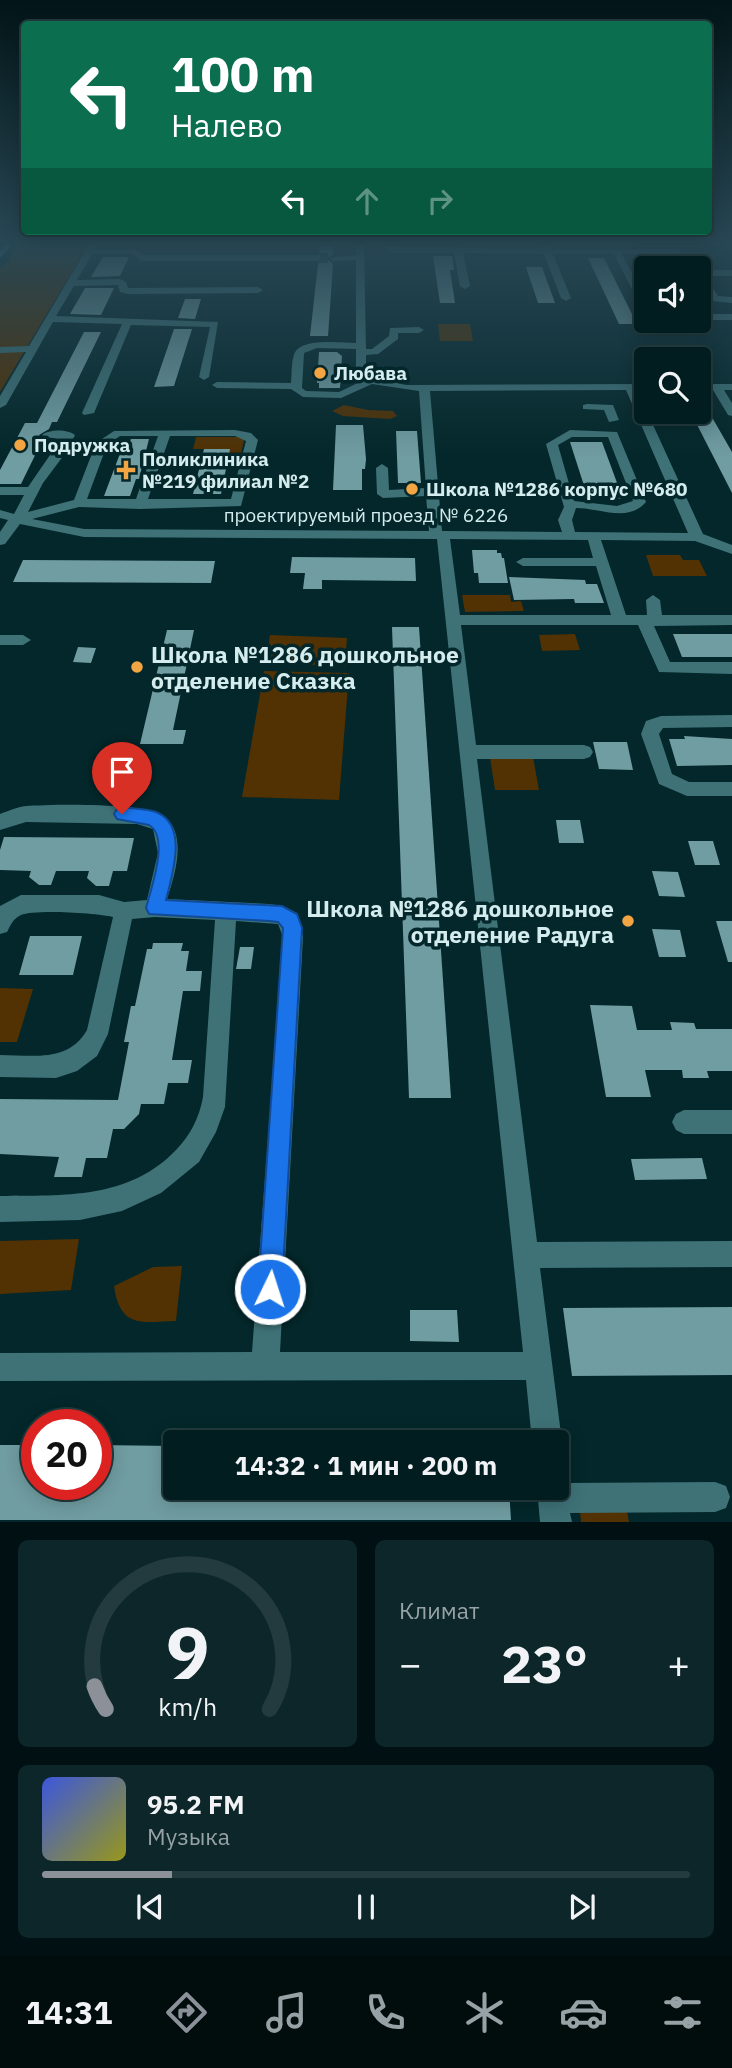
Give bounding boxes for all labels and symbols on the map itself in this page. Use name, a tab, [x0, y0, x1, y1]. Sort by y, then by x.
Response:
place label: Любава	[334, 361, 407, 385]
marker: Любава	[312, 365, 328, 381]
place label: Подружка	[34, 433, 131, 457]
marker: Подружка	[12, 437, 28, 453]
place label: Поликлиника №219 филиал №2	[142, 447, 309, 493]
marker: Поликлиника №219 филиал №2	[116, 460, 136, 480]
place label: Школа №1286 корпус №680	[426, 477, 688, 501]
marker: Школа №1286 корпус №680	[404, 481, 420, 497]
street label: проектируемый проезд № 6226	[224, 503, 508, 527]
place label: Школа №1286 дошкольное отделение Сказка	[151, 639, 459, 695]
marker: Школа №1286 дошкольное отделение Сказка	[129, 659, 145, 675]
pin	[92, 742, 152, 814]
place label: Школа №1286 дошкольное отделение Радуга	[306, 893, 614, 949]
marker: Школа №1286 дошкольное отделение Радуга	[620, 913, 636, 929]
position arrow	[233, 1252, 307, 1326]
speed limit sign: 20	[21, 1409, 112, 1500]

